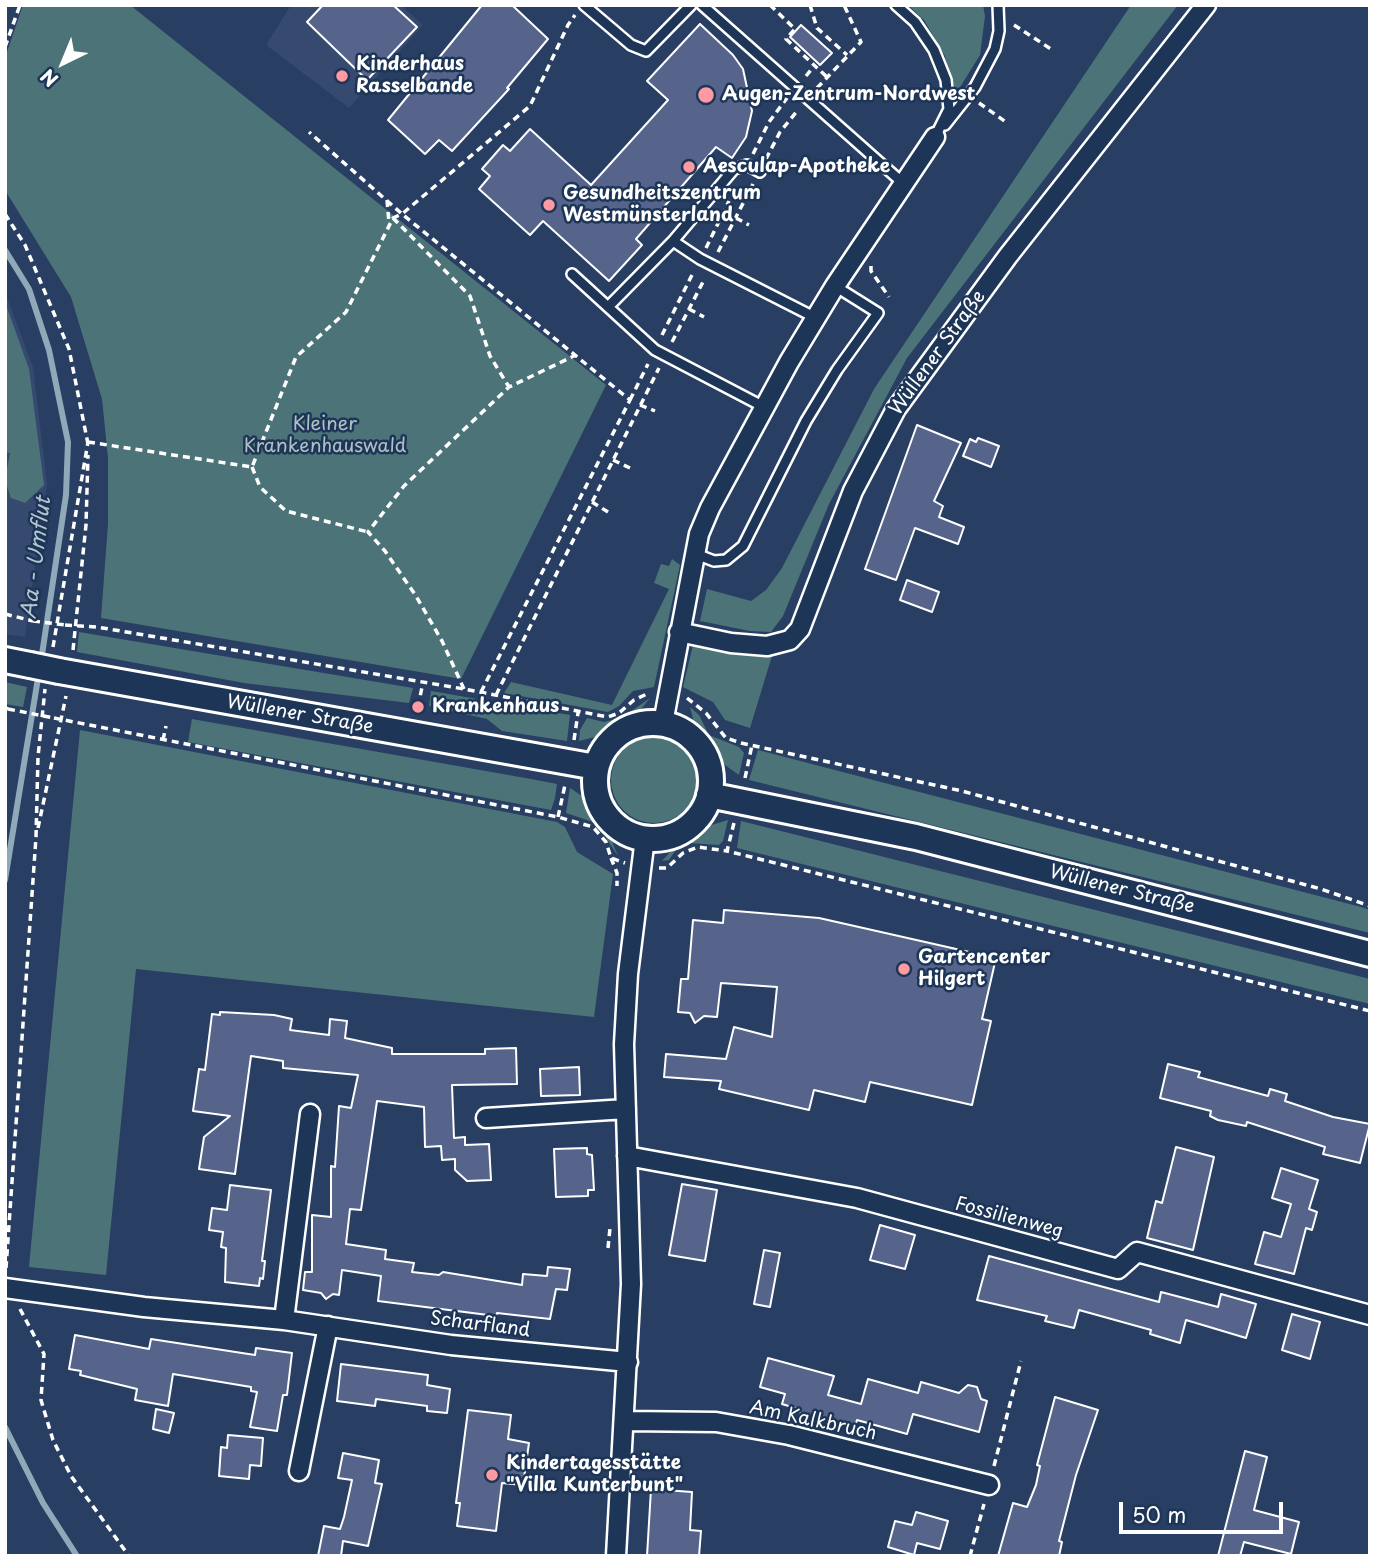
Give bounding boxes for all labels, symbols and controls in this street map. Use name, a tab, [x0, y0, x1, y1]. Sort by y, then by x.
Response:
north arrow	[28, 28, 98, 98]
place label: Kinderhaus Rasselbande	[356, 54, 473, 98]
text: N	[34, 63, 64, 94]
marker: Kinderhaus Rasselbande	[334, 68, 350, 84]
place label: Augen-Zentrum-Nordwest	[722, 84, 975, 106]
marker: Augen-Zentrum-Nordwest	[696, 85, 716, 105]
place label: Aesculap-Apotheke	[703, 156, 890, 178]
marker: Aesculap-Apotheke	[681, 159, 697, 175]
place label: Gesundheitszentrum Westmünsterland	[563, 183, 761, 227]
marker: Gesundheitszentrum Westmünsterland	[541, 197, 557, 213]
street label: Wüllener Straße	[885, 286, 991, 420]
park label: Kleiner Krankenhauswald	[244, 414, 406, 458]
water label: Aa - Umflut	[17, 496, 57, 620]
street label: Wüllener Straße	[225, 691, 375, 739]
place label: Krankenhaus	[432, 696, 559, 718]
marker: Krankenhaus	[410, 699, 426, 715]
street label: Wüllener Straße	[1047, 861, 1197, 919]
place label: Gartencenter Hilgert	[918, 947, 1050, 991]
marker: Gartencenter Hilgert	[896, 961, 912, 977]
street label: Fossilienweg	[952, 1193, 1066, 1243]
street label: Scharfland	[429, 1308, 531, 1342]
street label: Am Kalkbruch	[748, 1396, 878, 1446]
place label: Kindertagesstätte "Villa Kunterbunt"	[506, 1453, 683, 1497]
marker: Kindertagesstätte "Villa Kunterbunt"	[484, 1467, 500, 1483]
scale bar	[1123, 1488, 1288, 1532]
text: 50 m	[1132, 1498, 1186, 1530]

